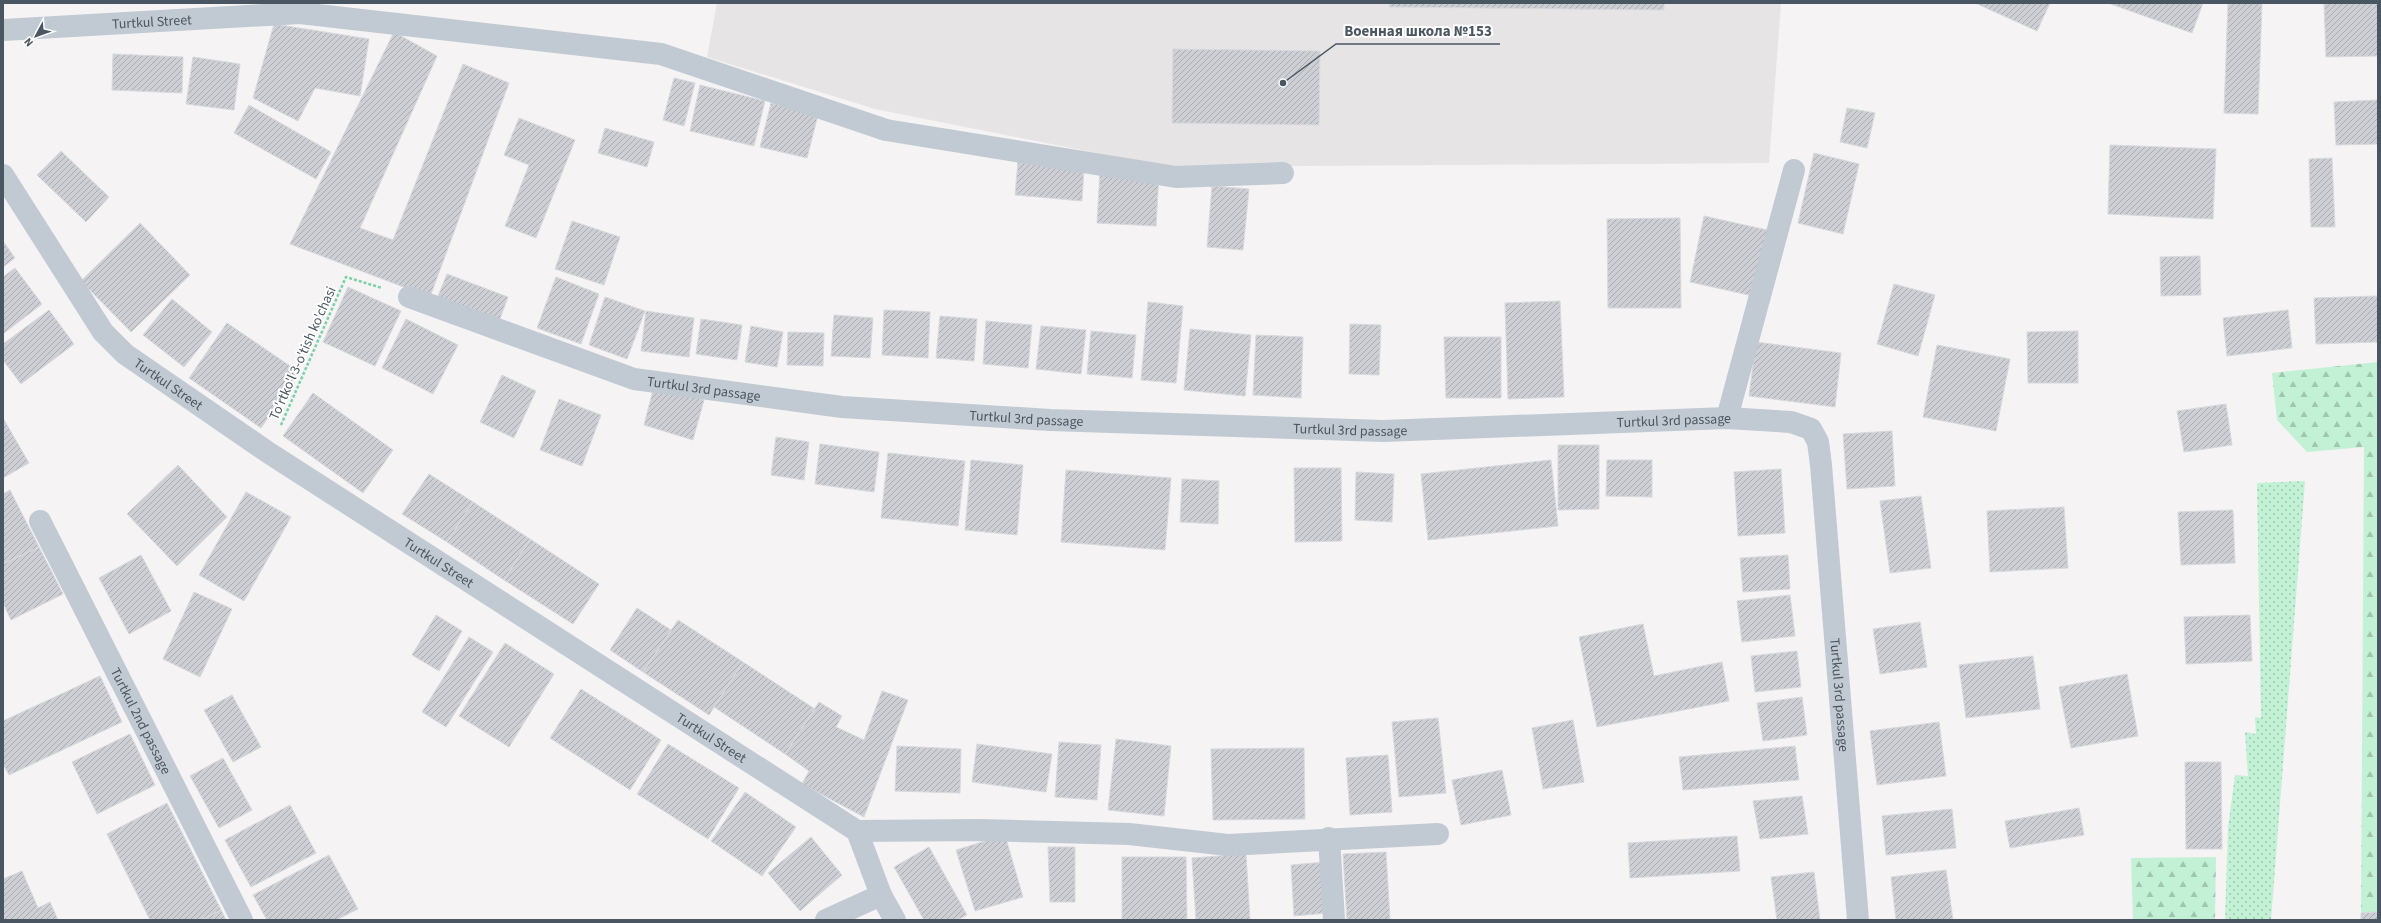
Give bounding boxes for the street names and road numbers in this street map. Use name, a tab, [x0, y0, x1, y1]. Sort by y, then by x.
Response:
street label: Turtkul Street	[111, 10, 193, 35]
street label: To'rtko'l 3-o'tish ko'chasi	[264, 283, 341, 423]
street label: Turtkul Street	[129, 354, 207, 416]
street label: Turtkul 3rd passage	[646, 372, 762, 407]
street label: Turtkul 3rd passage	[969, 406, 1084, 432]
street label: Turtkul 3rd passage	[1616, 409, 1732, 433]
street label: Turtkul 3rd passage	[1293, 419, 1408, 442]
street label: Turtkul Street	[399, 533, 478, 593]
street label: Turtkul 3rd passage	[1824, 637, 1853, 753]
street label: Turtkul 2nd passage	[105, 664, 176, 778]
street label: Turtkul Street	[672, 708, 750, 768]

